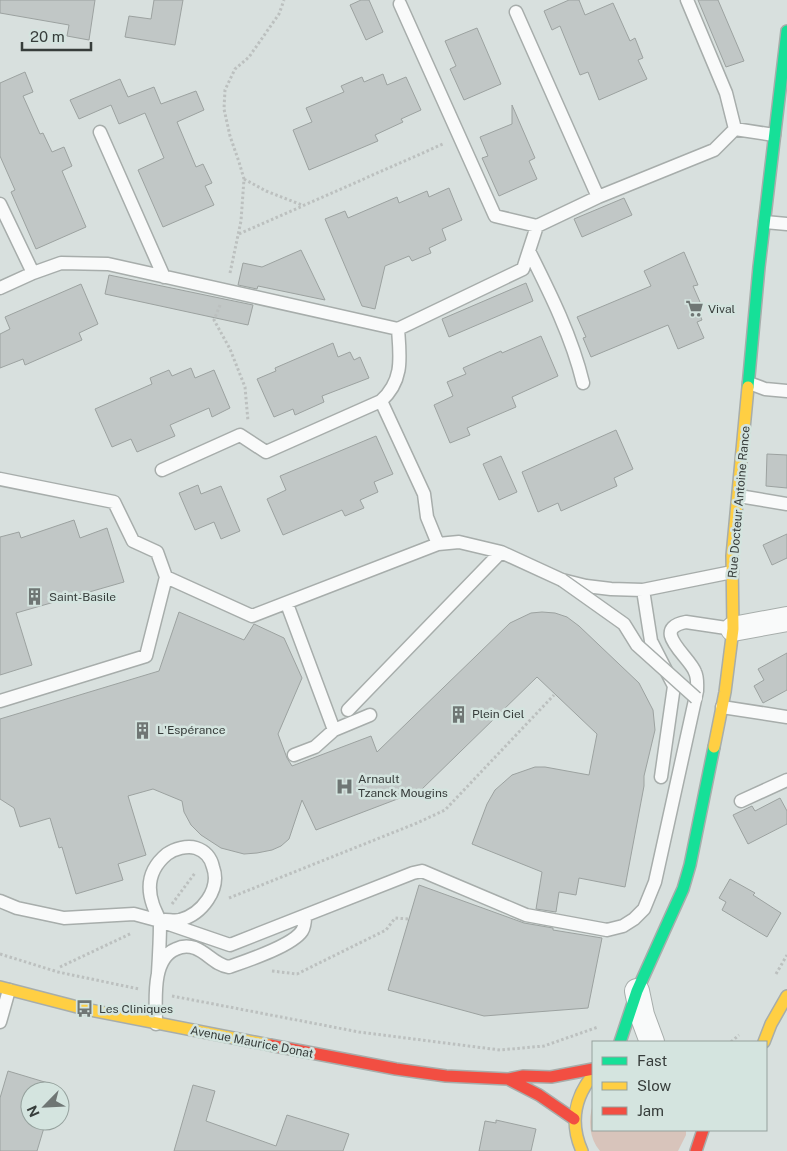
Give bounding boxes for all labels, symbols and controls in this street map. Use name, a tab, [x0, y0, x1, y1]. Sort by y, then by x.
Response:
scale bar	[22, 20, 91, 52]
text: 20 m	[30, 28, 65, 45]
supermarket icon: Vival	[684, 299, 704, 319]
place label: Vival	[708, 302, 736, 316]
street label: Rue Docteur Antoine Rance	[725, 425, 753, 579]
building icon: Saint-Basile	[25, 587, 45, 607]
place label: Saint-Basile	[49, 590, 116, 604]
building icon: Plein Ciel	[448, 704, 468, 724]
place label: Plein Ciel	[472, 707, 525, 721]
building icon: L'Espérance	[133, 720, 153, 740]
place label: L'Espérance	[157, 723, 226, 737]
place label: Arnault Tzanck Mougins	[358, 772, 448, 800]
hospital icon: Arnault Tzanck Mougins	[334, 776, 354, 796]
bus stop icon: Les Cliniques	[75, 999, 95, 1019]
place label: Les Cliniques	[99, 1002, 173, 1016]
street label: Avenue Maurice Donat	[189, 1023, 315, 1061]
legend	[592, 1041, 767, 1131]
text: Fast	[637, 1052, 667, 1069]
text: Slow	[637, 1077, 672, 1094]
north arrow	[20, 1081, 70, 1131]
text: Jam	[637, 1102, 664, 1119]
text: N	[24, 1103, 43, 1120]

